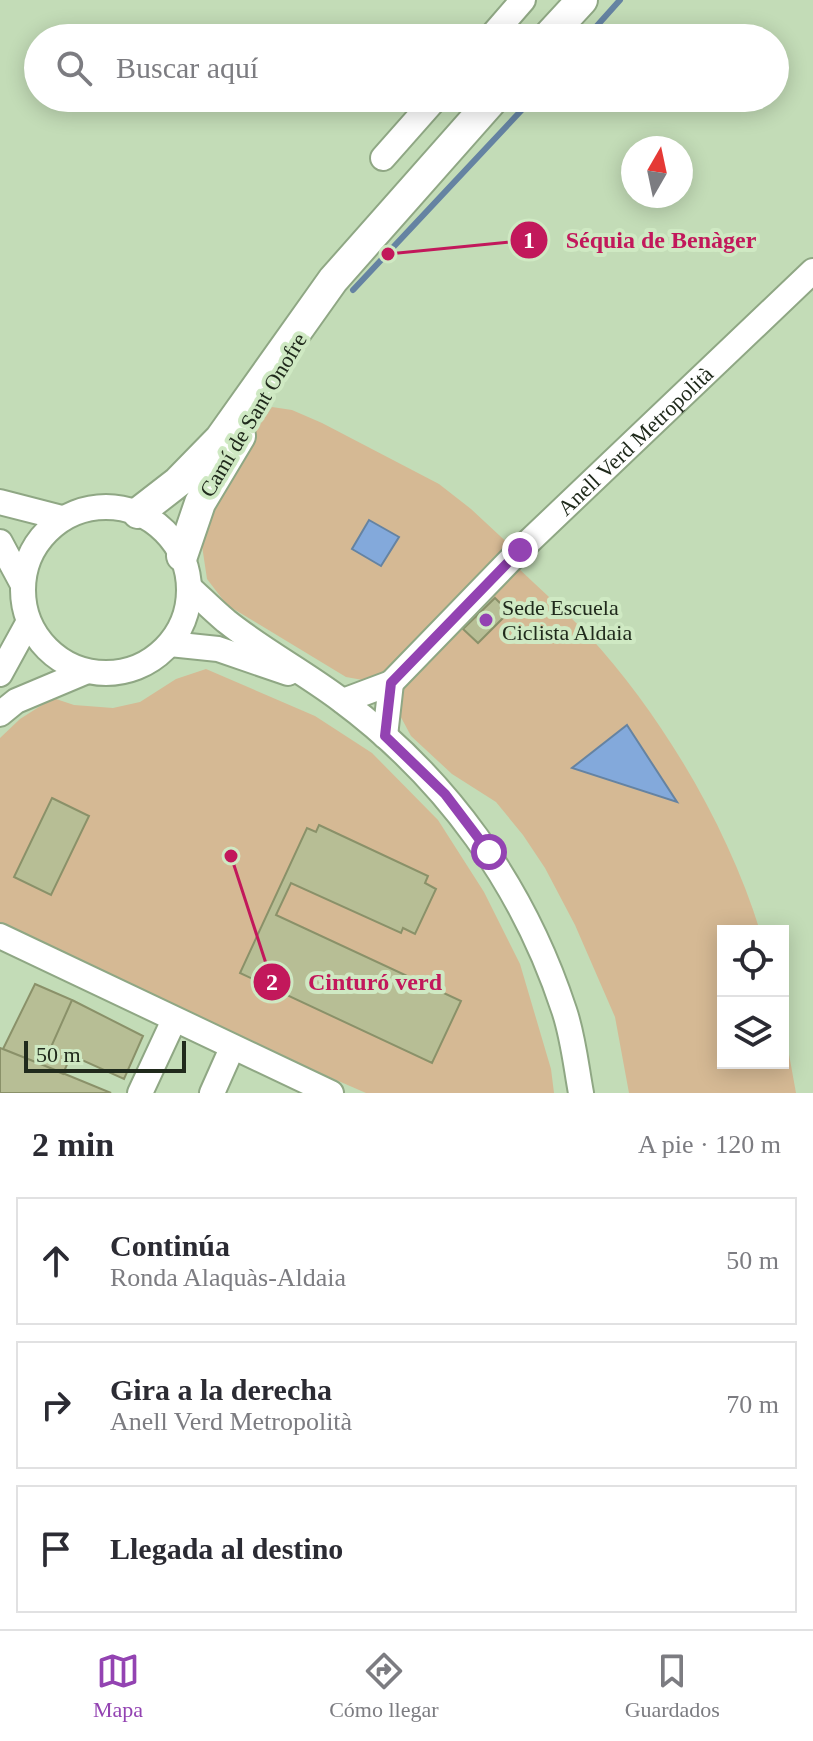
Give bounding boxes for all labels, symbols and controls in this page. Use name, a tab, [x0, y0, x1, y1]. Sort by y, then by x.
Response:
search box	[24, 24, 789, 112]
icon: search	[52, 46, 96, 90]
text: Buscar aquí	[116, 51, 258, 84]
north arrow	[621, 136, 693, 208]
callout: Séquia de Benàger	[509, 216, 772, 264]
text: 1	[523, 227, 535, 253]
text: Séquia de Benàger	[566, 227, 757, 253]
street label: Camí de Sant Onofre	[194, 329, 312, 501]
street label: Anell Verd Metropolità	[552, 361, 718, 520]
route end	[502, 532, 538, 568]
place label: Sede Escuela Ciclista Aldaia	[502, 595, 632, 645]
marker: Sede Escuela Ciclista Aldaia	[477, 611, 495, 629]
route start	[471, 834, 507, 870]
map controls	[717, 925, 789, 1069]
button: locate	[717, 925, 789, 997]
callout: Cinturó verd	[252, 958, 458, 1006]
text: 2	[266, 969, 278, 995]
text: Cinturó verd	[308, 969, 443, 995]
button: layers	[717, 997, 789, 1069]
scale bar	[24, 1037, 186, 1073]
text: 50 m	[36, 1042, 81, 1067]
text: 2 min	[32, 1126, 114, 1163]
text: A pie · 120 m	[638, 1130, 781, 1159]
text: Continúa	[110, 1229, 230, 1262]
icon: ahead	[34, 1239, 78, 1283]
text: 50 m	[726, 1246, 779, 1275]
text: Ronda Alaquàs-Aldaia	[110, 1263, 346, 1292]
text: Gira a la derecha	[110, 1373, 332, 1406]
icon: right	[34, 1383, 78, 1427]
text: 70 m	[726, 1390, 779, 1419]
text: Anell Verd Metropolità	[110, 1407, 352, 1436]
icon: arrive	[34, 1527, 78, 1571]
text: Llegada al destino	[110, 1532, 343, 1565]
tab: Mapa	[93, 1649, 143, 1723]
tab: Cómo llegar	[329, 1649, 439, 1723]
tab: Guardados	[625, 1649, 720, 1723]

